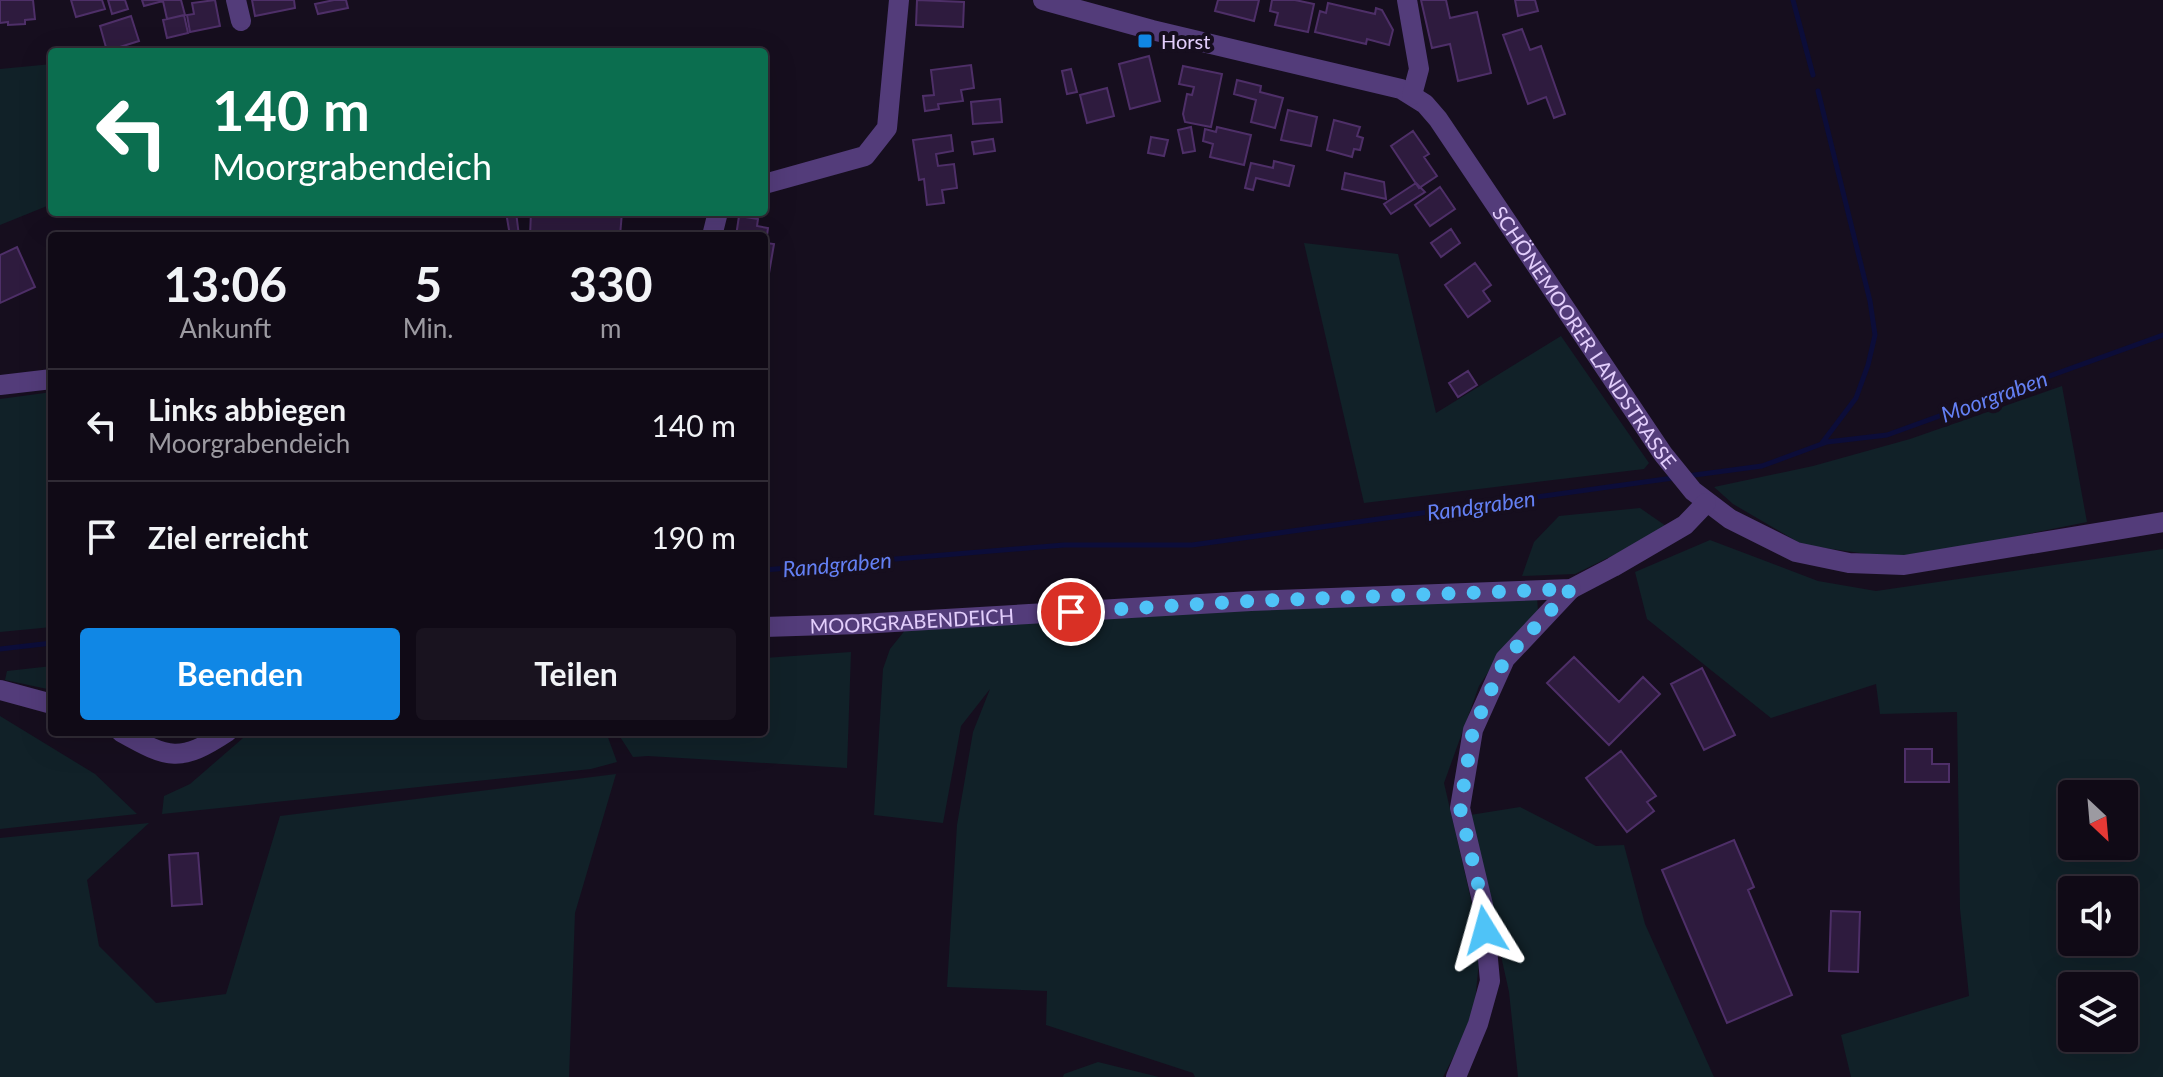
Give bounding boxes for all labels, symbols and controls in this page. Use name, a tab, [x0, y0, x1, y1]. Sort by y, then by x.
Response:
place label: Horst	[1161, 29, 1210, 53]
marker: Horst	[1136, 32, 1154, 50]
text: 140 m	[212, 76, 370, 143]
icon: left	[80, 80, 184, 184]
text: Moorgrabendeich	[212, 144, 492, 188]
street label: SCHÖNEMOORER LANDSTRASSE	[1488, 201, 1682, 473]
text: 13:06	[163, 255, 287, 312]
text: 5	[414, 255, 442, 312]
text: 330	[569, 255, 653, 312]
text: Ankunft	[179, 312, 271, 344]
text: Min.	[403, 312, 454, 344]
text: m	[600, 312, 621, 344]
water label: Moorgraben	[1937, 364, 2051, 428]
text: Links abbiegen	[148, 391, 346, 427]
icon: left	[80, 403, 124, 447]
text: 140 m	[651, 407, 736, 443]
text: Moorgrabendeich	[148, 427, 350, 459]
water label: Randgraben	[1425, 484, 1537, 526]
icon: arrive	[80, 515, 124, 559]
text: Ziel erreicht	[148, 519, 308, 555]
text: 190 m	[651, 519, 736, 555]
water label: Randgraben	[781, 546, 893, 582]
pin	[1037, 578, 1105, 646]
icon: arrive	[1049, 590, 1093, 634]
street label: MOORGRABENDEICH	[809, 603, 1015, 638]
button: Beenden	[80, 628, 400, 720]
button: Teilen	[416, 628, 736, 720]
north arrow	[2058, 780, 2138, 860]
map controls	[2058, 780, 2138, 1052]
button: sound	[2058, 876, 2138, 956]
position arrow	[1443, 888, 1527, 972]
button: layers	[2058, 972, 2138, 1052]

